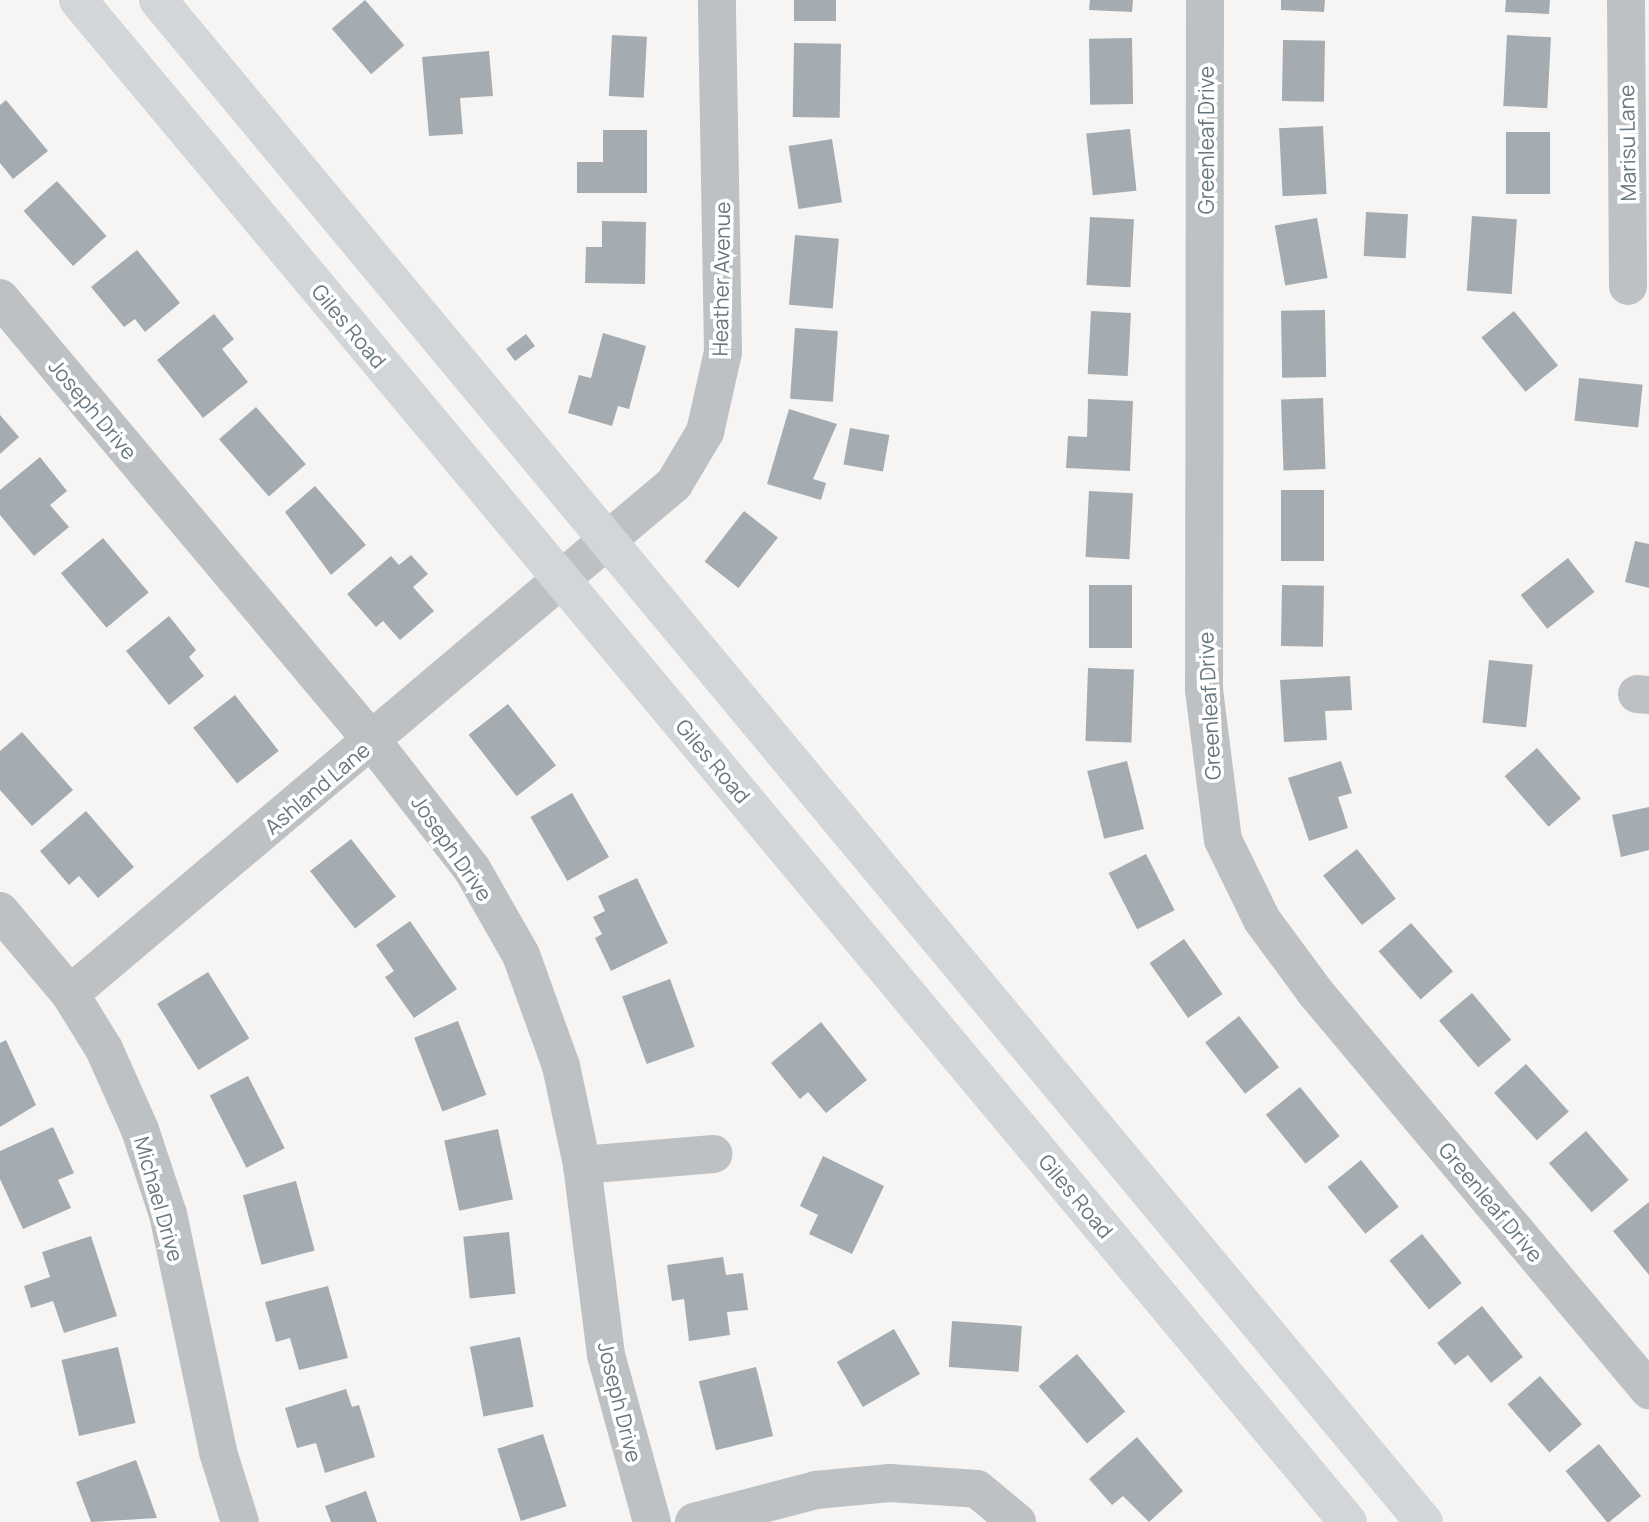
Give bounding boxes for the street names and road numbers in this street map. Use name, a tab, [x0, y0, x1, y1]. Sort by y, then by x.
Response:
street label: Greenleaf Drive	[1193, 66, 1219, 214]
street label: Marisu Lane	[1613, 85, 1641, 201]
street label: Heather Avenue	[707, 201, 735, 357]
street label: Giles Road	[307, 279, 391, 373]
street label: Joseph Drive	[44, 354, 142, 464]
street label: Greenleaf Drive	[1193, 631, 1225, 781]
street label: Giles Road	[671, 714, 755, 808]
street label: Ashland Lane	[259, 737, 375, 839]
street label: Joseph Drive	[406, 790, 498, 906]
street label: Michael Drive	[129, 1134, 189, 1264]
street label: Greenleaf Drive	[1434, 1137, 1548, 1267]
street label: Giles Road	[1034, 1149, 1118, 1243]
street label: Joseph Drive	[593, 1339, 647, 1465]

